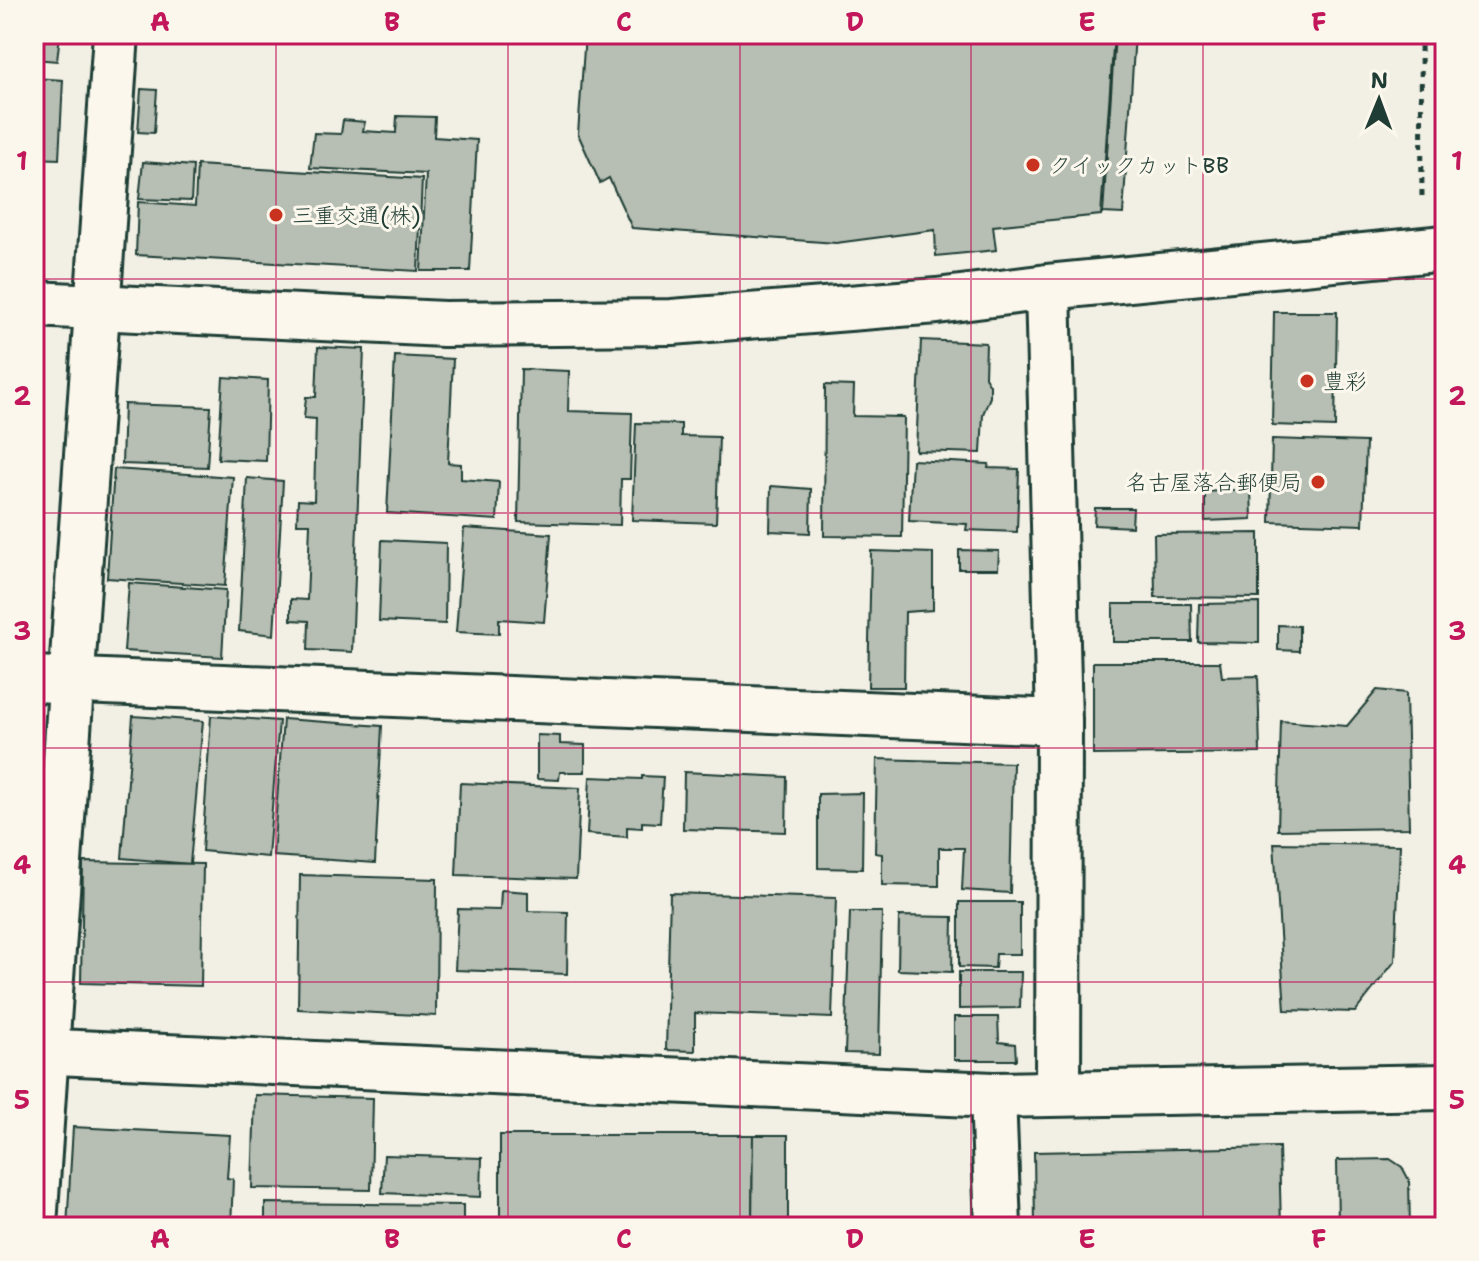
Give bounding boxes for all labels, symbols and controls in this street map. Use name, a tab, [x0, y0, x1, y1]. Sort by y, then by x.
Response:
text: A	[150, 4, 170, 39]
text: B	[384, 4, 400, 39]
text: C	[616, 4, 632, 39]
text: D	[846, 4, 864, 39]
text: E	[1078, 4, 1096, 39]
text: F	[1311, 4, 1327, 39]
north arrow	[1339, 60, 1419, 140]
text: N	[1370, 66, 1388, 95]
text: 1	[16, 143, 28, 178]
text: 1	[1451, 143, 1463, 178]
place label: クイックカットBB	[1049, 151, 1229, 180]
marker: クイックカットBB	[1024, 156, 1042, 174]
place label: 三重交通(株)	[292, 201, 421, 230]
marker: 三重交通(株)	[267, 206, 285, 224]
place label: 豊彩	[1323, 367, 1367, 396]
marker: 豊彩	[1298, 372, 1316, 390]
text: 2	[13, 378, 31, 413]
text: 2	[1448, 378, 1466, 413]
place label: 名古屋落合郵便局	[1126, 468, 1302, 497]
marker: 名古屋落合郵便局	[1309, 473, 1327, 491]
text: 3	[13, 613, 31, 648]
text: 3	[1448, 613, 1466, 648]
text: 4	[13, 847, 31, 882]
text: 4	[1448, 847, 1466, 882]
text: 5	[14, 1082, 30, 1117]
text: 5	[1449, 1082, 1465, 1117]
text: A	[150, 1221, 170, 1256]
text: B	[384, 1221, 400, 1256]
text: C	[616, 1221, 632, 1256]
text: D	[846, 1221, 864, 1256]
text: E	[1078, 1221, 1096, 1256]
text: F	[1311, 1221, 1327, 1256]

